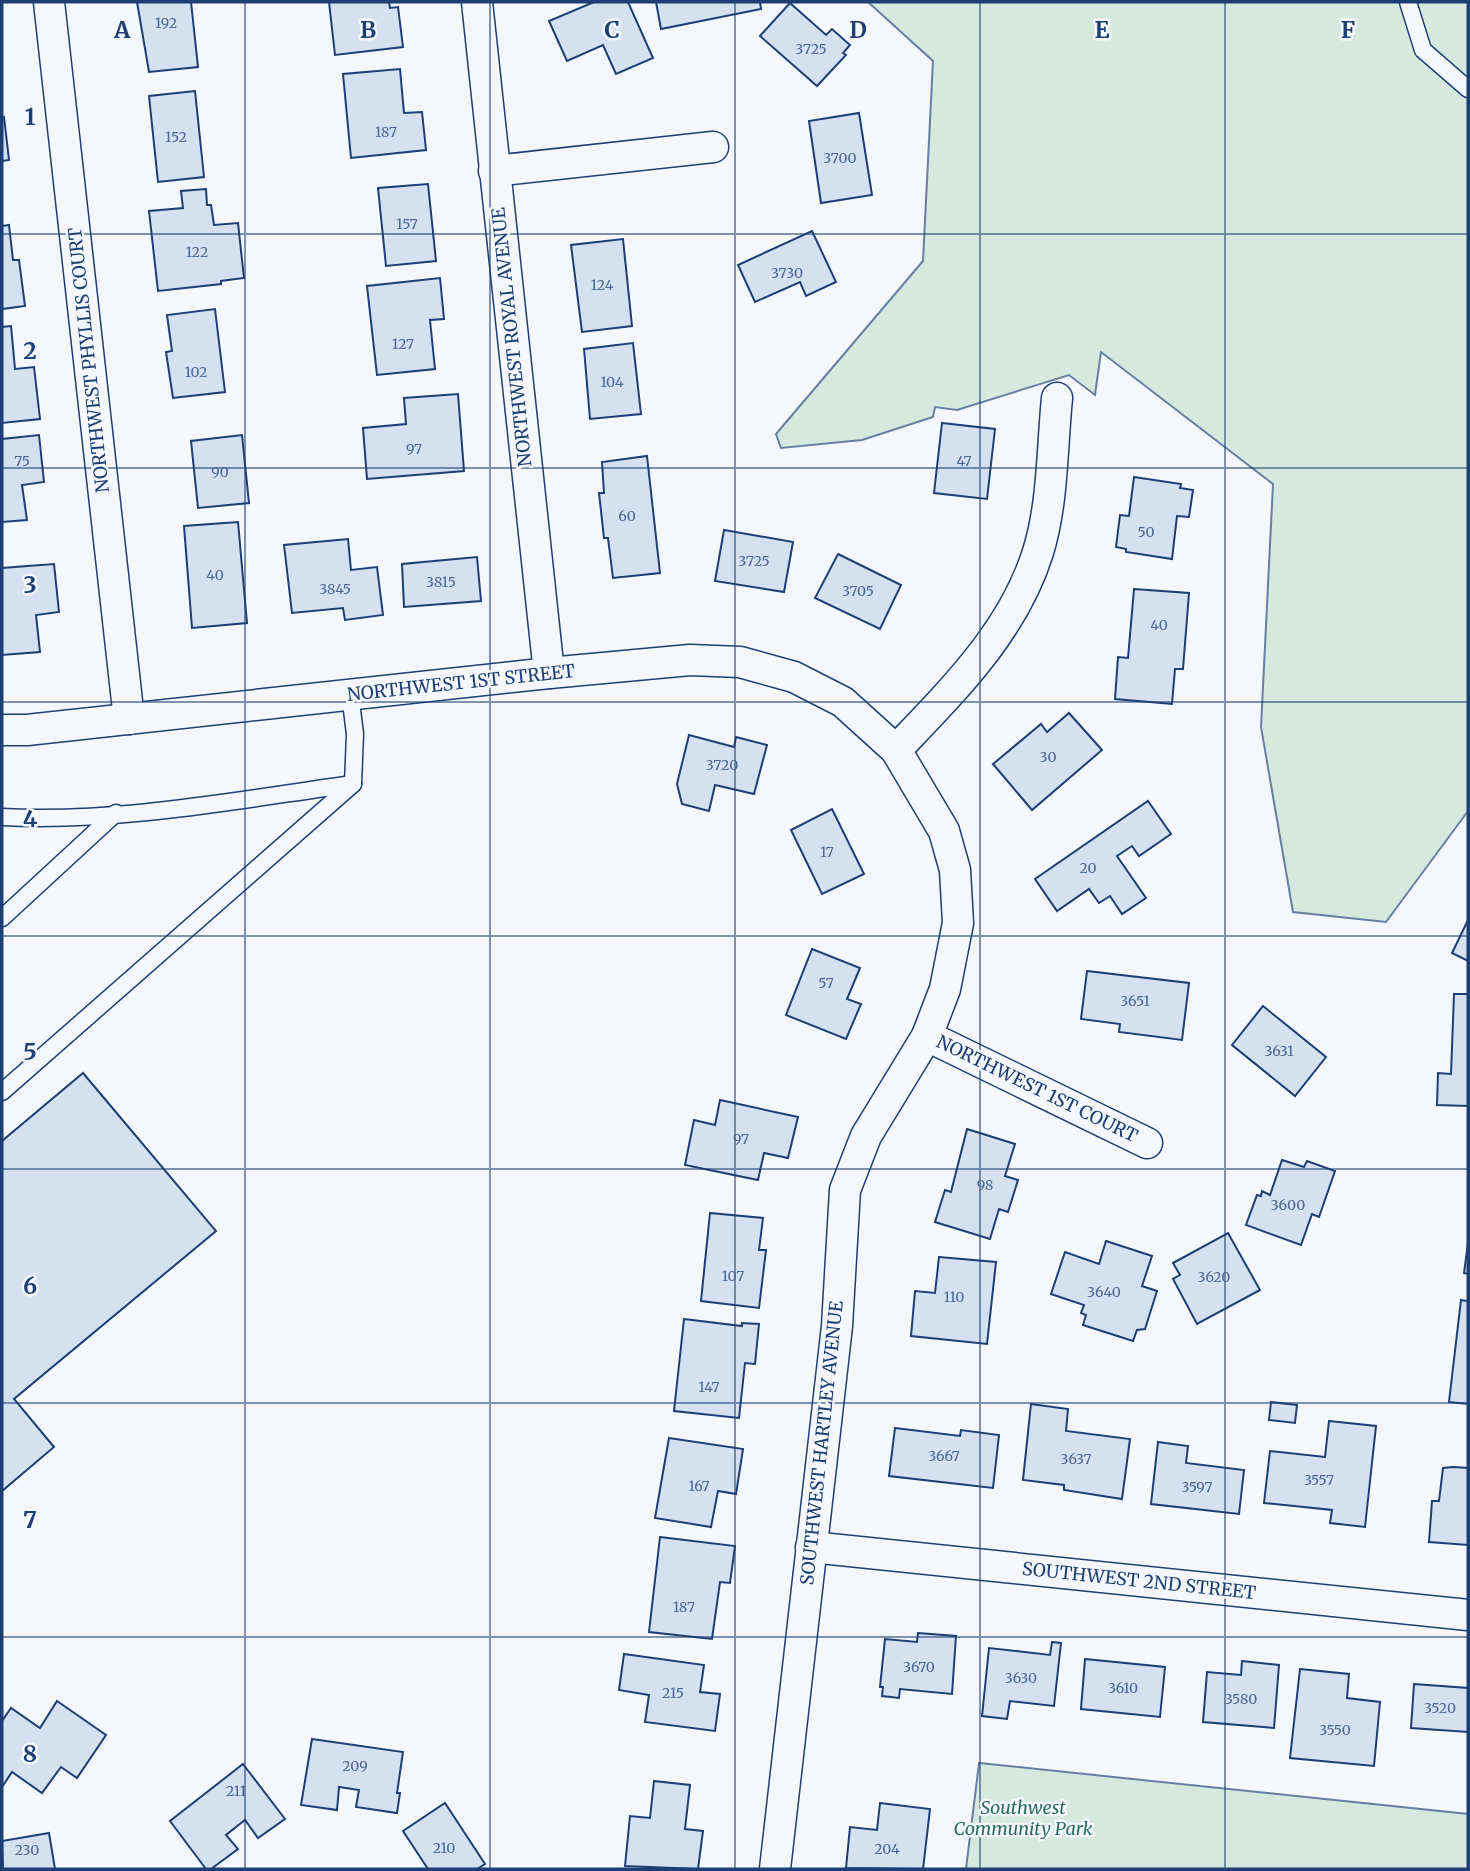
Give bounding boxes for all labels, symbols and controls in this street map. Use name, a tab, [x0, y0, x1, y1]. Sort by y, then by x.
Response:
house number: 192	[155, 14, 177, 32]
text: A	[113, 15, 131, 44]
text: B	[360, 15, 376, 44]
text: C	[604, 15, 620, 44]
text: D	[849, 15, 867, 44]
text: E	[1094, 15, 1110, 44]
text: F	[1341, 15, 1355, 44]
house number: 3725	[795, 40, 827, 58]
text: 1	[25, 102, 36, 131]
house number: 187	[375, 123, 397, 141]
house number: 152	[165, 128, 187, 146]
house number: 3700	[823, 149, 857, 167]
street label: NORTHWEST ROYAL AVENUE	[486, 206, 537, 468]
house number: 157	[396, 215, 418, 233]
street label: NORTHWEST PHYLLIS COURT	[63, 226, 114, 494]
house number: 122	[186, 243, 208, 261]
house number: 3730	[771, 264, 803, 282]
house number: 124	[591, 276, 614, 294]
house number: 127	[392, 335, 414, 353]
text: 2	[23, 336, 37, 365]
house number: 102	[185, 363, 207, 381]
house number: 104	[600, 373, 624, 391]
house number: 97	[406, 440, 422, 458]
house number: 75	[14, 452, 30, 470]
house number: 47	[956, 452, 972, 470]
house number: 90	[211, 463, 229, 481]
house number: 60	[618, 507, 636, 525]
house number: 50	[1138, 523, 1154, 541]
house number: 3725	[738, 552, 770, 570]
house number: 40	[206, 566, 224, 584]
text: 3	[23, 570, 37, 599]
house number: 3815	[426, 573, 456, 591]
house number: 3845	[319, 580, 351, 598]
house number: 3705	[842, 582, 874, 600]
house number: 40	[1150, 616, 1168, 634]
street label: NORTHWEST 1ST STREET	[346, 659, 577, 706]
house number: 30	[1040, 748, 1056, 766]
house number: 3720	[706, 756, 738, 774]
text: 4	[23, 804, 38, 833]
house number: 17	[820, 843, 834, 861]
house number: 20	[1079, 859, 1097, 877]
house number: 57	[818, 974, 834, 992]
house number: 3651	[1120, 992, 1150, 1010]
street label: NORTHWEST 1ST COURT	[933, 1030, 1142, 1148]
text: 5	[23, 1037, 37, 1066]
house number: 3631	[1264, 1042, 1294, 1060]
house number: 97	[733, 1130, 749, 1148]
house number: 98	[977, 1176, 993, 1194]
house number: 3600	[1271, 1196, 1305, 1214]
house number: 107	[722, 1267, 744, 1285]
house number: 3620	[1198, 1268, 1230, 1286]
text: 6	[23, 1271, 37, 1300]
house number: 3640	[1087, 1283, 1121, 1301]
house number: 110	[944, 1288, 964, 1306]
street label: SOUTHWEST HARTLEY AVENUE	[795, 1299, 848, 1586]
house number: 147	[699, 1378, 719, 1396]
house number: 3667	[928, 1447, 960, 1465]
house number: 3637	[1061, 1450, 1091, 1468]
house number: 3557	[1304, 1471, 1334, 1489]
house number: 167	[688, 1477, 710, 1495]
house number: 3597	[1181, 1478, 1213, 1496]
text: 7	[23, 1505, 37, 1534]
street label: SOUTHWEST 2ND STREET	[1021, 1557, 1258, 1604]
house number: 187	[673, 1598, 695, 1616]
house number: 3670	[903, 1658, 935, 1676]
house number: 3630	[1005, 1669, 1037, 1687]
house number: 3610	[1108, 1679, 1138, 1697]
house number: 215	[662, 1684, 684, 1702]
house number: 3580	[1225, 1690, 1257, 1708]
house number: 3520	[1424, 1699, 1456, 1717]
house number: 3550	[1319, 1721, 1351, 1739]
text: 8	[23, 1739, 37, 1768]
house number: 209	[342, 1757, 368, 1775]
house number: 211	[226, 1782, 246, 1800]
park label: Southwest Community Park	[953, 1796, 1093, 1840]
house number: 210	[433, 1839, 455, 1857]
house number: 204	[874, 1840, 900, 1858]
house number: 230	[15, 1841, 39, 1859]

